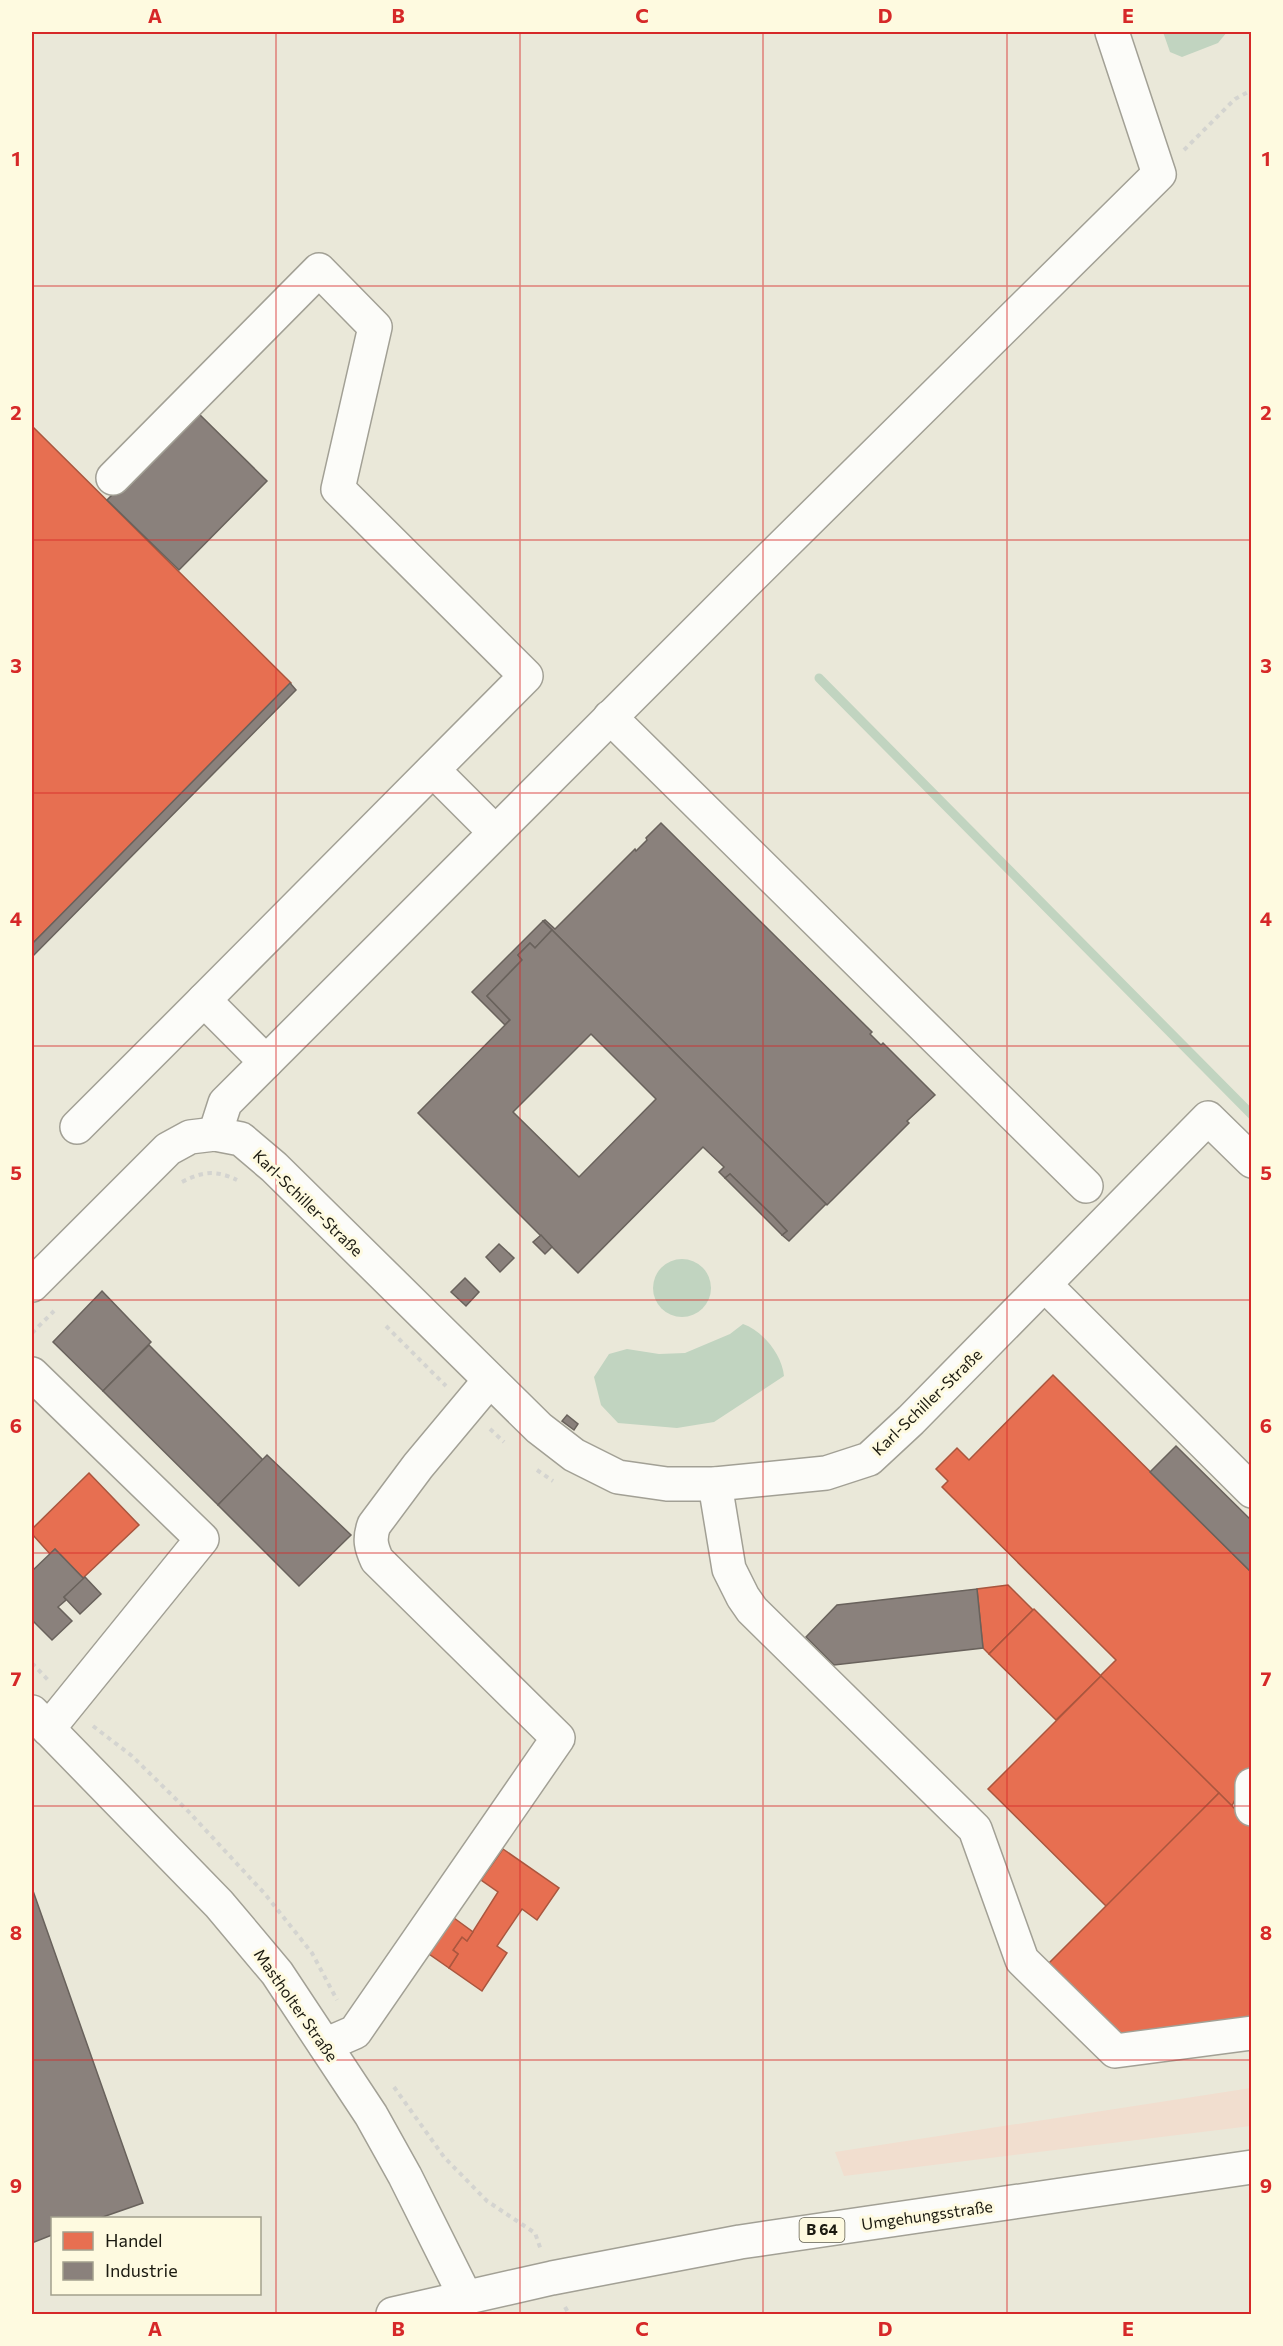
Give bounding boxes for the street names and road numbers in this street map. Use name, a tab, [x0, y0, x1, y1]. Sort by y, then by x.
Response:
street label: Karl-Schiller-Straße	[250, 1145, 367, 1260]
street label: Karl-Schiller-Straße	[868, 1344, 985, 1459]
street label: Mastholter Straße	[250, 1945, 342, 2065]
street label: Umgehungsstraße	[860, 2196, 994, 2233]
road number: B 64	[800, 2218, 844, 2242]

